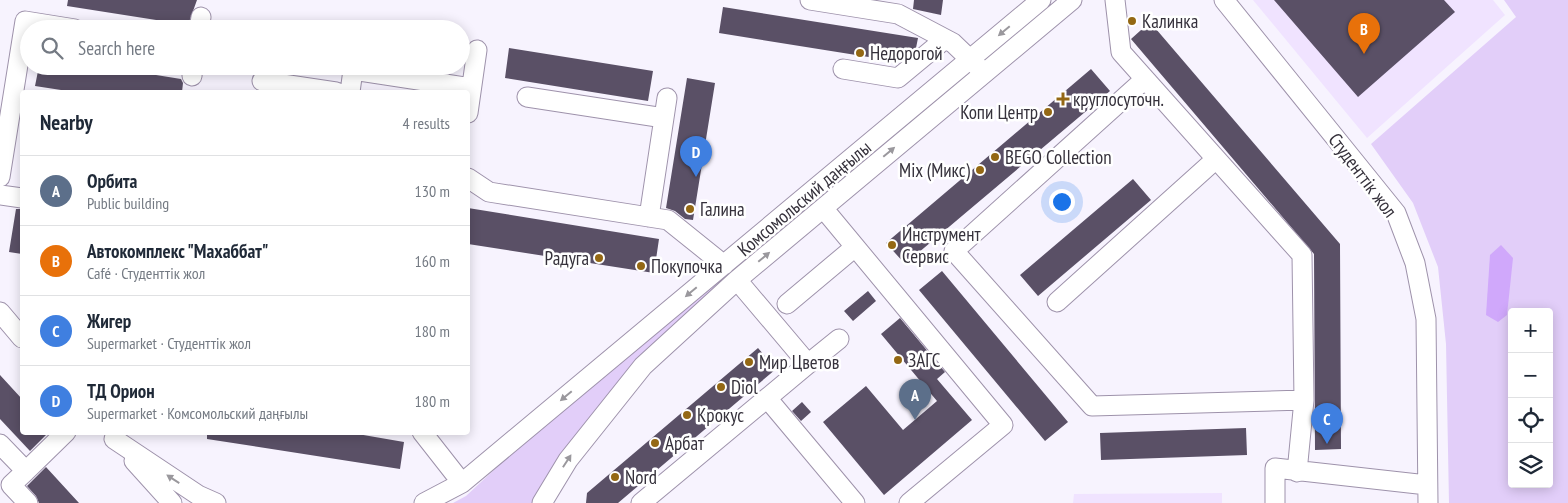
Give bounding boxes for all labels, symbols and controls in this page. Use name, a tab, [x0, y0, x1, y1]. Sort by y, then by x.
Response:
place label: Калинка	[1142, 9, 1198, 33]
pin: B	[1348, 13, 1380, 54]
marker: Калинка	[1126, 15, 1138, 27]
search box	[20, 20, 470, 75]
one-way arrow	[997, 26, 1010, 37]
icon: search	[38, 34, 66, 62]
text: Search here	[78, 36, 155, 60]
place label: Недорогой	[870, 41, 943, 65]
marker: Недорогой	[854, 47, 866, 59]
place label: круглосуточн.	[1073, 87, 1164, 111]
marker: круглосуточн.	[1057, 93, 1069, 105]
place label: Копи Центр	[960, 100, 1038, 124]
marker: Копи Центр	[1042, 106, 1054, 118]
text: Nearby	[40, 109, 93, 136]
text: 4 results	[403, 113, 450, 133]
street label: Студенттік жол	[1323, 128, 1403, 222]
street label: Комсомольский даңғылы	[732, 135, 876, 261]
pin: D	[680, 136, 712, 177]
place label: BEGO Collection	[1005, 145, 1112, 169]
one-way arrow	[882, 147, 895, 158]
marker: BEGO Collection	[989, 151, 1001, 163]
place label: Mix (Микс)	[899, 158, 971, 182]
marker: Mix (Микс)	[974, 164, 986, 176]
text: Орбита	[87, 169, 137, 193]
text: A	[52, 181, 60, 201]
text: 130 m	[415, 181, 450, 201]
your location	[1049, 189, 1075, 215]
text: Public building	[87, 193, 169, 213]
place label: Галина	[700, 197, 745, 221]
marker: Галина	[684, 203, 696, 215]
place label: Инструмент Сервис	[902, 222, 981, 268]
text: Автокомплекс "Махаббат"	[87, 239, 268, 263]
marker: Инструмент Сервис	[886, 239, 898, 251]
place label: Радуга	[545, 246, 589, 270]
text: B	[52, 251, 60, 271]
text: 160 m	[415, 251, 450, 271]
marker: Радуга	[593, 252, 605, 264]
one-way arrow	[758, 252, 771, 263]
place label: Покупочка	[651, 254, 723, 278]
marker: Покупочка	[635, 260, 647, 272]
text: Café · Студенттік жол	[87, 263, 205, 283]
one-way arrow	[685, 287, 698, 298]
map controls	[1508, 308, 1553, 488]
button: +	[1508, 308, 1553, 353]
text: Жигер	[87, 309, 131, 333]
text: C	[52, 321, 60, 341]
text: 180 m	[415, 321, 450, 341]
text: Supermarket · Студенттік жол	[87, 333, 251, 353]
place label: ЗАГС	[908, 348, 941, 372]
place label: Мир Цветов	[759, 350, 839, 374]
button: −	[1508, 353, 1553, 398]
marker: ЗАГС	[892, 354, 904, 366]
marker: Мир Цветов	[743, 356, 755, 368]
place label: Diol	[731, 375, 758, 399]
text: ТД Орион	[87, 379, 155, 403]
pin: A	[899, 379, 931, 420]
marker: Diol	[715, 381, 727, 393]
text: D	[52, 391, 60, 411]
text: 180 m	[415, 391, 450, 411]
one-way arrow	[560, 391, 573, 402]
button: locate	[1508, 398, 1553, 443]
text: Supermarket · Комсомольский даңғылы	[87, 403, 308, 423]
place label: Крокус	[697, 403, 744, 427]
pin: C	[1311, 403, 1343, 444]
marker: Крокус	[681, 409, 693, 421]
place label: Арбат	[665, 431, 705, 455]
marker: Арбат	[649, 437, 661, 449]
button: layers	[1508, 443, 1553, 488]
one-way arrow	[562, 455, 572, 468]
place label: Nord	[625, 465, 657, 489]
marker: Nord	[609, 471, 621, 483]
one-way arrow	[167, 474, 180, 483]

